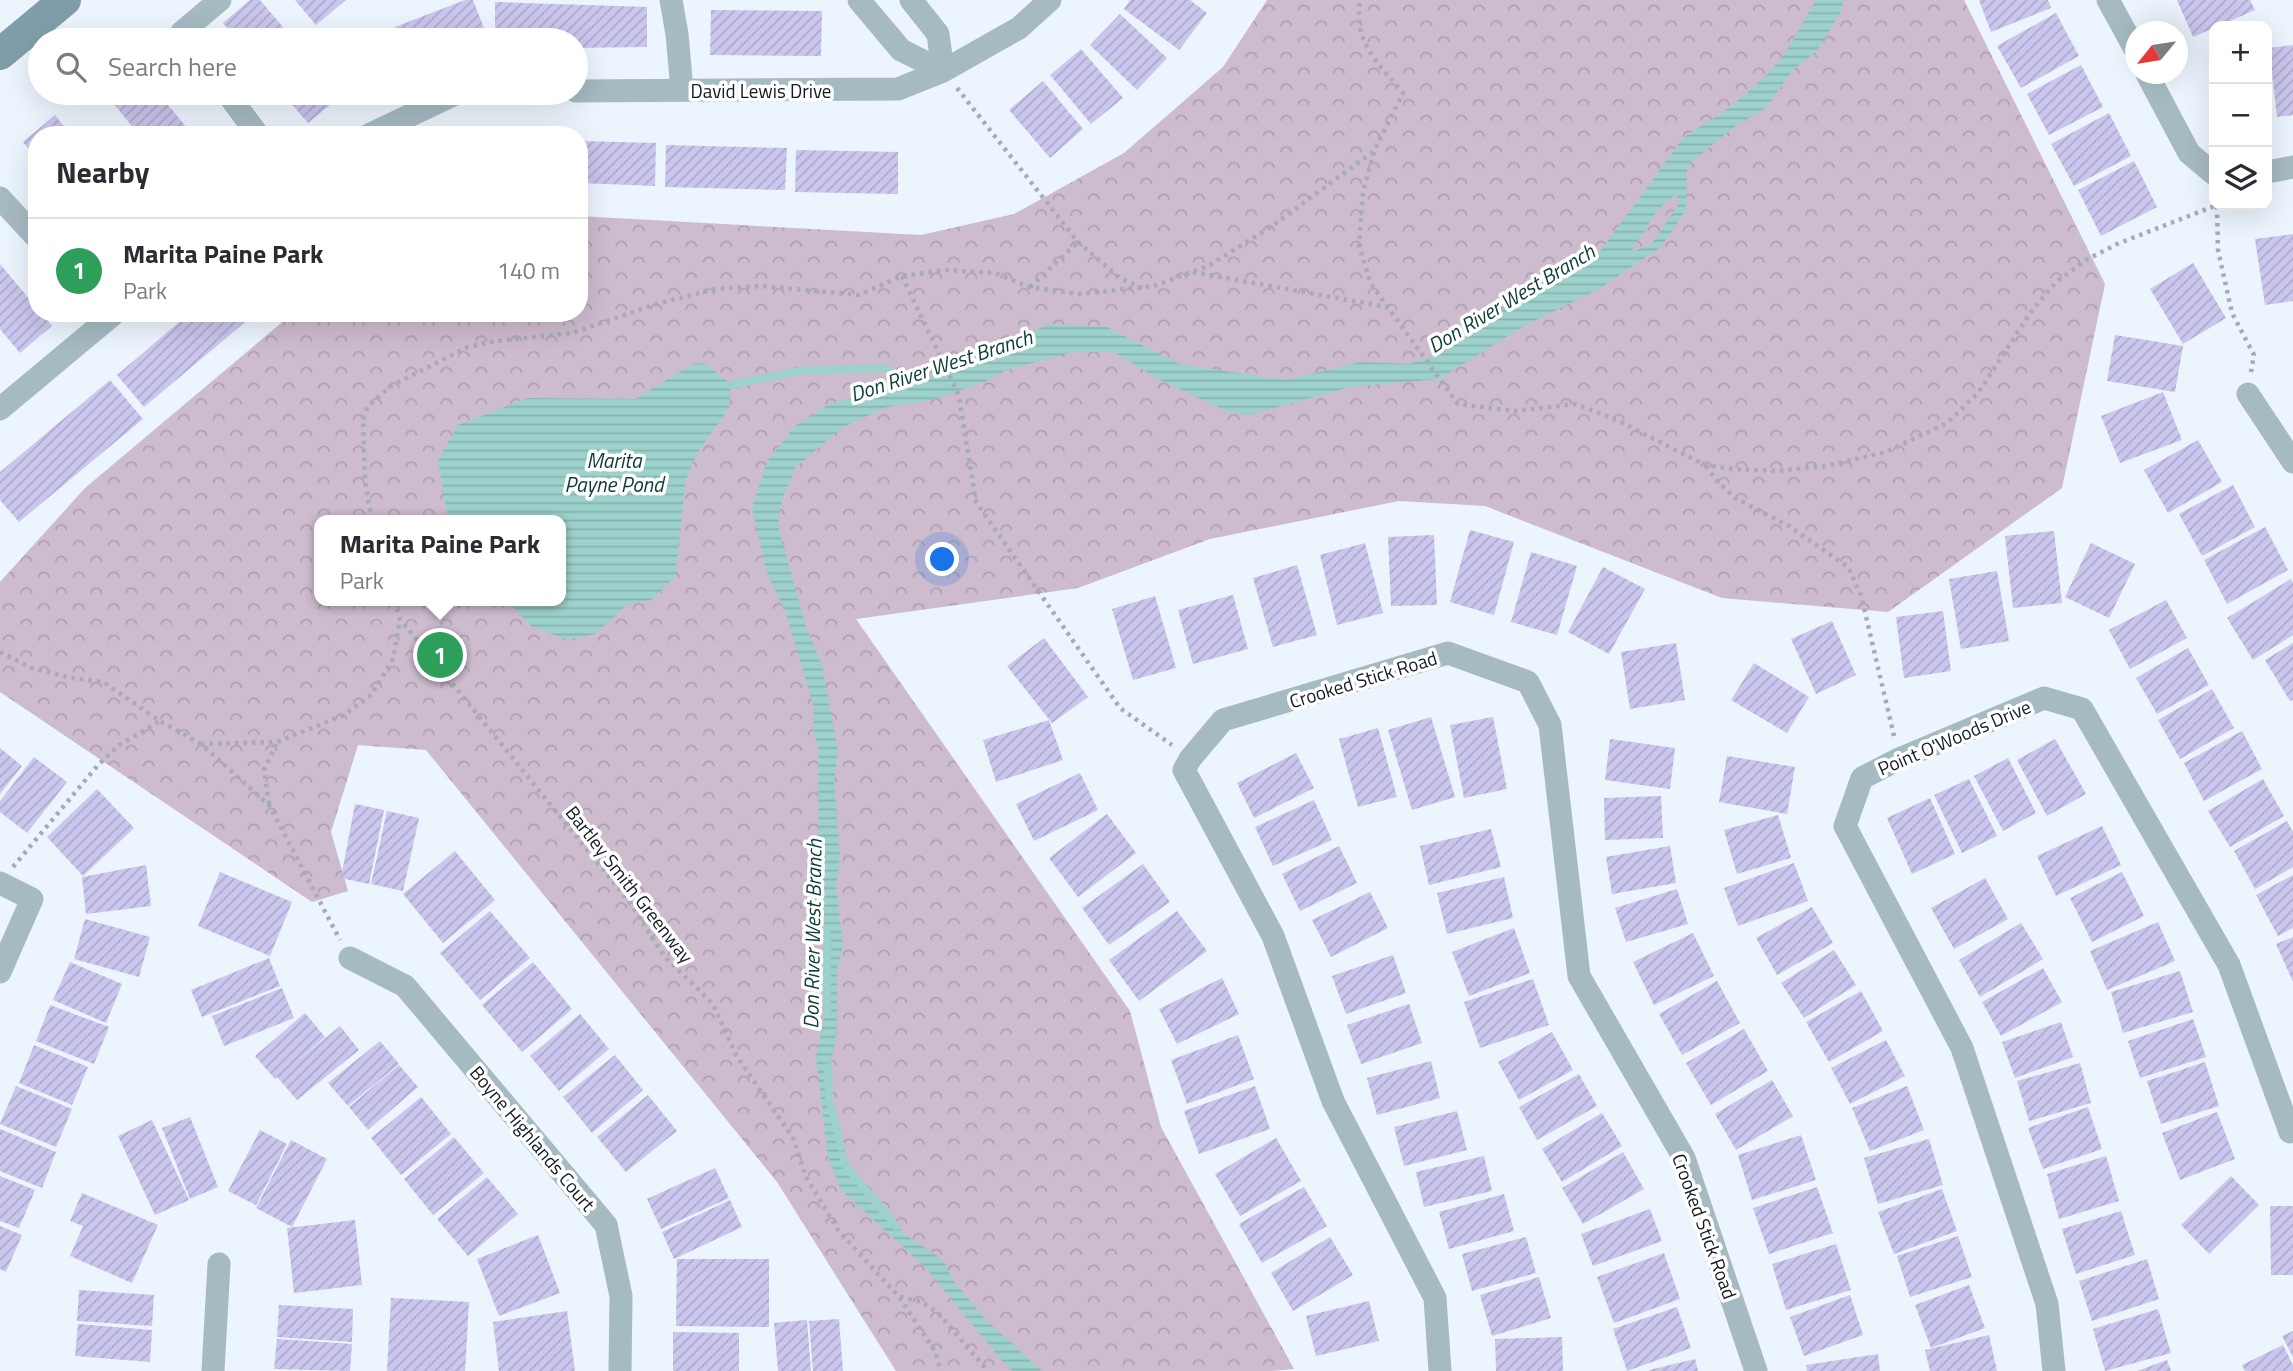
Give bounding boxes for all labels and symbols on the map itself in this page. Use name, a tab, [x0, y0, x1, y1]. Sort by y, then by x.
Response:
north arrow	[2125, 21, 2188, 84]
street label: David Lewis Drive	[691, 76, 831, 105]
water label: Don River West Branch	[1421, 235, 1601, 361]
water label: Don River West Branch	[846, 320, 1037, 410]
water label: Marita Payne Pond	[564, 444, 666, 500]
your location	[925, 542, 959, 576]
pin: 1	[417, 629, 463, 681]
street label: Crooked Stick Road	[1286, 643, 1440, 715]
street label: Point O'Woods Drive	[1873, 692, 2035, 782]
street label: Bartley Smith Greenway	[559, 799, 701, 969]
water label: Don River West Branch	[794, 838, 830, 1029]
street label: Boyne Highlands Court	[463, 1059, 603, 1217]
street label: Crooked Stick Road	[1665, 1149, 1745, 1303]

